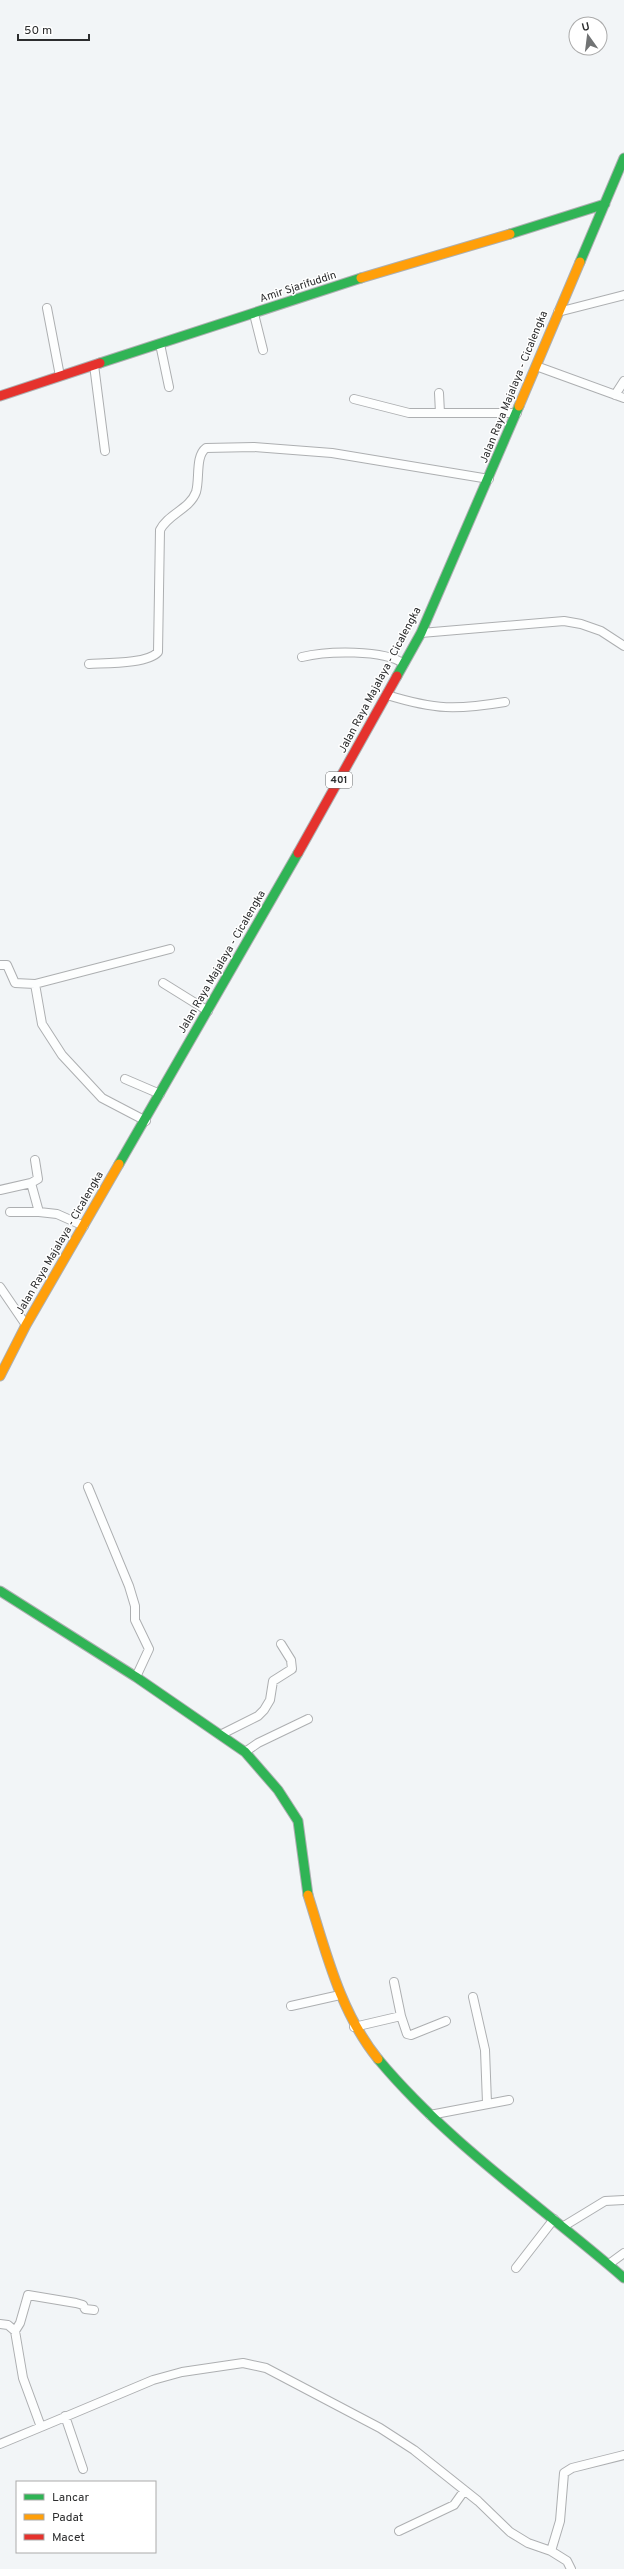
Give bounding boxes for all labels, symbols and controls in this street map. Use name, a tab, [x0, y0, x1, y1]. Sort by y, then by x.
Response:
scale bar	[18, 16, 89, 42]
north arrow	[568, 16, 608, 56]
text: U	[580, 20, 591, 35]
text: 50 m	[24, 23, 52, 39]
street label: Amir Sjarifuddin	[258, 268, 338, 306]
street label: Jalan Raya Majalaya - Cicalengka	[477, 309, 551, 465]
street label: Jalan Raya Majalaya - Cicalengka	[336, 605, 425, 755]
road number: 401	[326, 772, 352, 788]
street label: Jalan Raya Majalaya - Cicalengka	[175, 888, 269, 1036]
street label: Jalan Raya Majalaya - Cicalengka	[13, 1169, 107, 1317]
legend	[16, 2481, 156, 2553]
text: Lancar	[52, 2490, 89, 2506]
text: Padat	[52, 2510, 83, 2526]
text: Macet	[52, 2530, 85, 2546]

